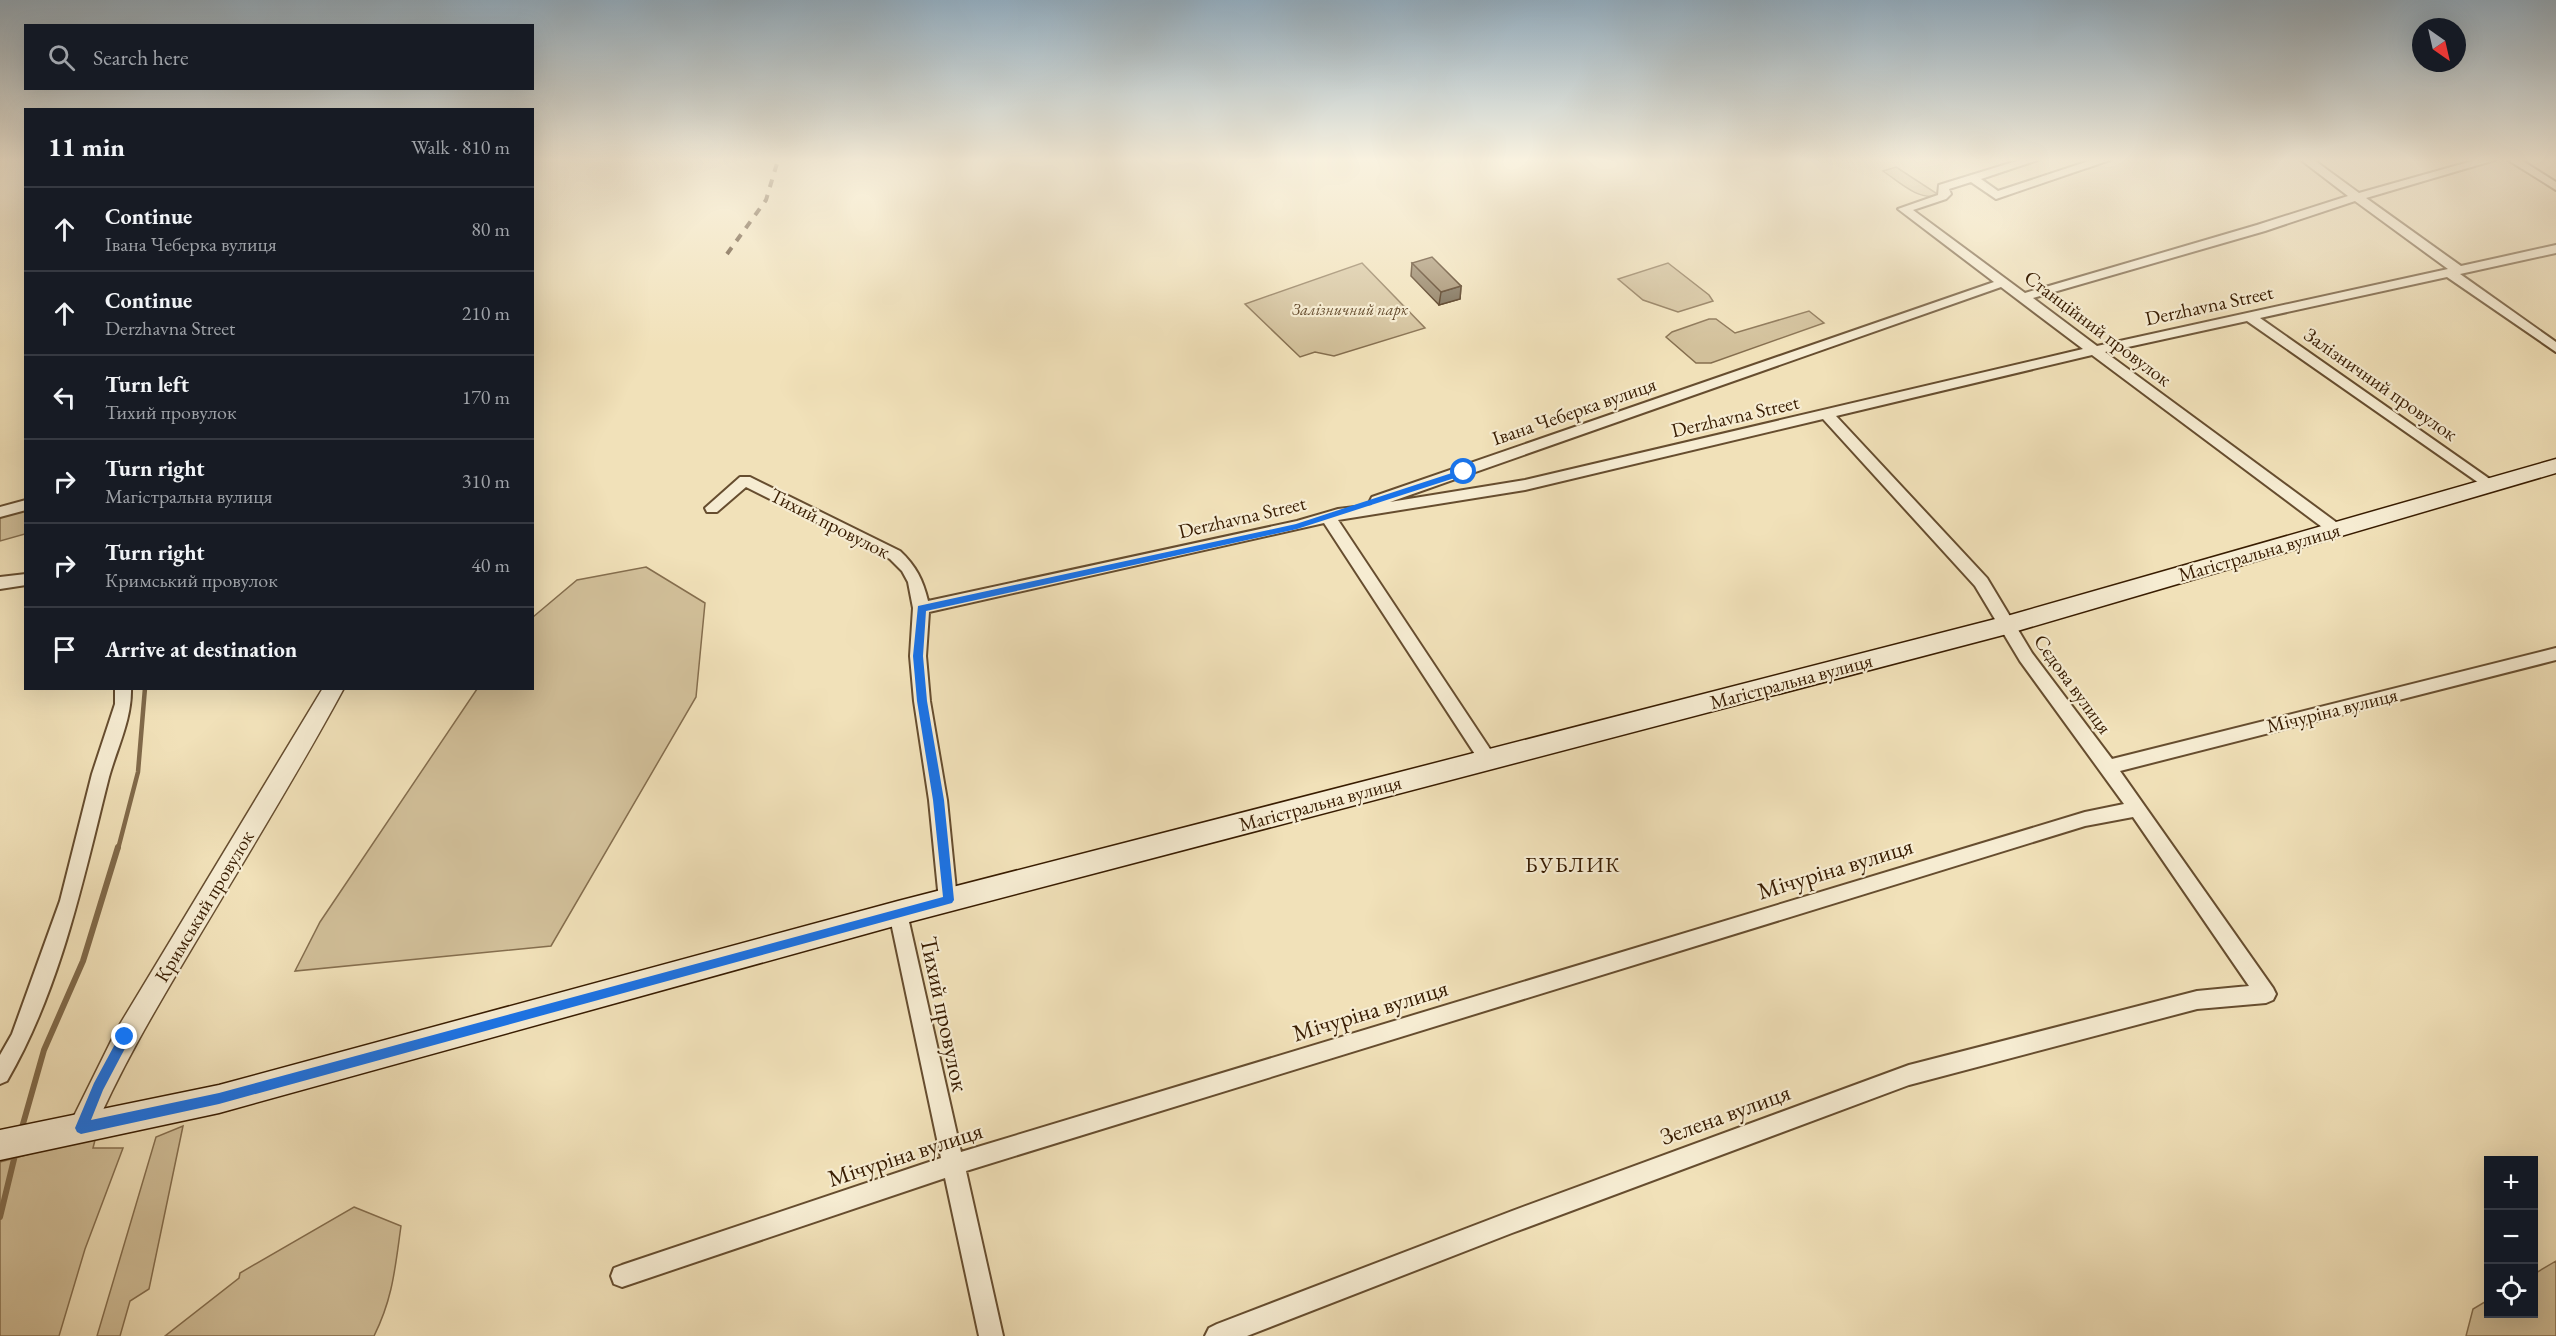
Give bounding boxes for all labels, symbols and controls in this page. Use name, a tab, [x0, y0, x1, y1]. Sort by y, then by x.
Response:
north arrow	[2412, 18, 2466, 72]
search box	[24, 24, 534, 90]
icon: search	[45, 41, 78, 74]
text: Search here	[93, 43, 188, 72]
text: 11 min	[48, 130, 125, 164]
text: Walk · 810 m	[411, 134, 510, 160]
text: Continue	[105, 202, 192, 231]
icon: ahead	[48, 213, 81, 246]
text: 80 m	[471, 216, 510, 242]
text: Івана Чеберка вулиця	[105, 231, 277, 257]
street label: Станційний провулок	[2019, 264, 2177, 392]
street label: Derzhavna Street	[2143, 279, 2276, 331]
text: Continue	[105, 286, 192, 315]
icon: ahead	[48, 297, 81, 330]
park label: Залізничний парк	[1292, 299, 1408, 320]
text: 210 m	[462, 300, 510, 326]
text: Derzhavna Street	[105, 315, 235, 341]
street label: Залізничний провулок	[2299, 321, 2463, 447]
text: Turn left	[105, 370, 189, 399]
street label: Івана Чеберка вулиця	[1489, 371, 1659, 451]
icon: left	[48, 381, 81, 414]
text: 170 m	[462, 384, 510, 410]
street label: Derzhavna Street	[1669, 389, 1802, 443]
text: Тихий провулок	[105, 399, 237, 425]
text: Turn right	[105, 454, 204, 483]
route start	[1450, 458, 1476, 484]
icon: right	[48, 465, 81, 498]
text: 310 m	[462, 468, 510, 494]
street label: Тихий провулок	[765, 482, 895, 565]
text: Магістральна вулиця	[105, 483, 273, 509]
street label: Derzhavna Street	[1176, 490, 1309, 544]
street label: Магістральна вулиця	[2175, 516, 2343, 588]
text: Turn right	[105, 538, 204, 567]
icon: right	[48, 549, 81, 582]
text: 40 m	[471, 552, 510, 578]
text: Кримський провулок	[105, 567, 278, 593]
street label: Сєдова вулиця	[2028, 629, 2118, 739]
icon: arrive	[48, 633, 81, 666]
text: Arrive at destination	[105, 635, 297, 664]
street label: Магістральна вулиця	[1707, 647, 1875, 715]
street label: Мічуріна вулиця	[2264, 681, 2400, 739]
street label: Магістральна вулиця	[1236, 769, 1404, 837]
street label: Кримський провулок	[148, 825, 260, 987]
street label: Мічуріна вулиця	[1753, 830, 1917, 906]
district label: БУБЛИК	[1525, 850, 1621, 879]
street label: Тихий провулок	[913, 934, 977, 1095]
street label: Мічуріна вулиця	[1288, 972, 1452, 1048]
route end	[111, 1023, 137, 1049]
street label: Зелена вулиця	[1656, 1076, 1795, 1152]
street label: Мічуріна вулиця	[824, 1114, 987, 1194]
map controls	[2484, 1156, 2538, 1318]
button: +	[2484, 1156, 2538, 1210]
button: −	[2484, 1210, 2538, 1264]
button: locate	[2484, 1264, 2538, 1318]

